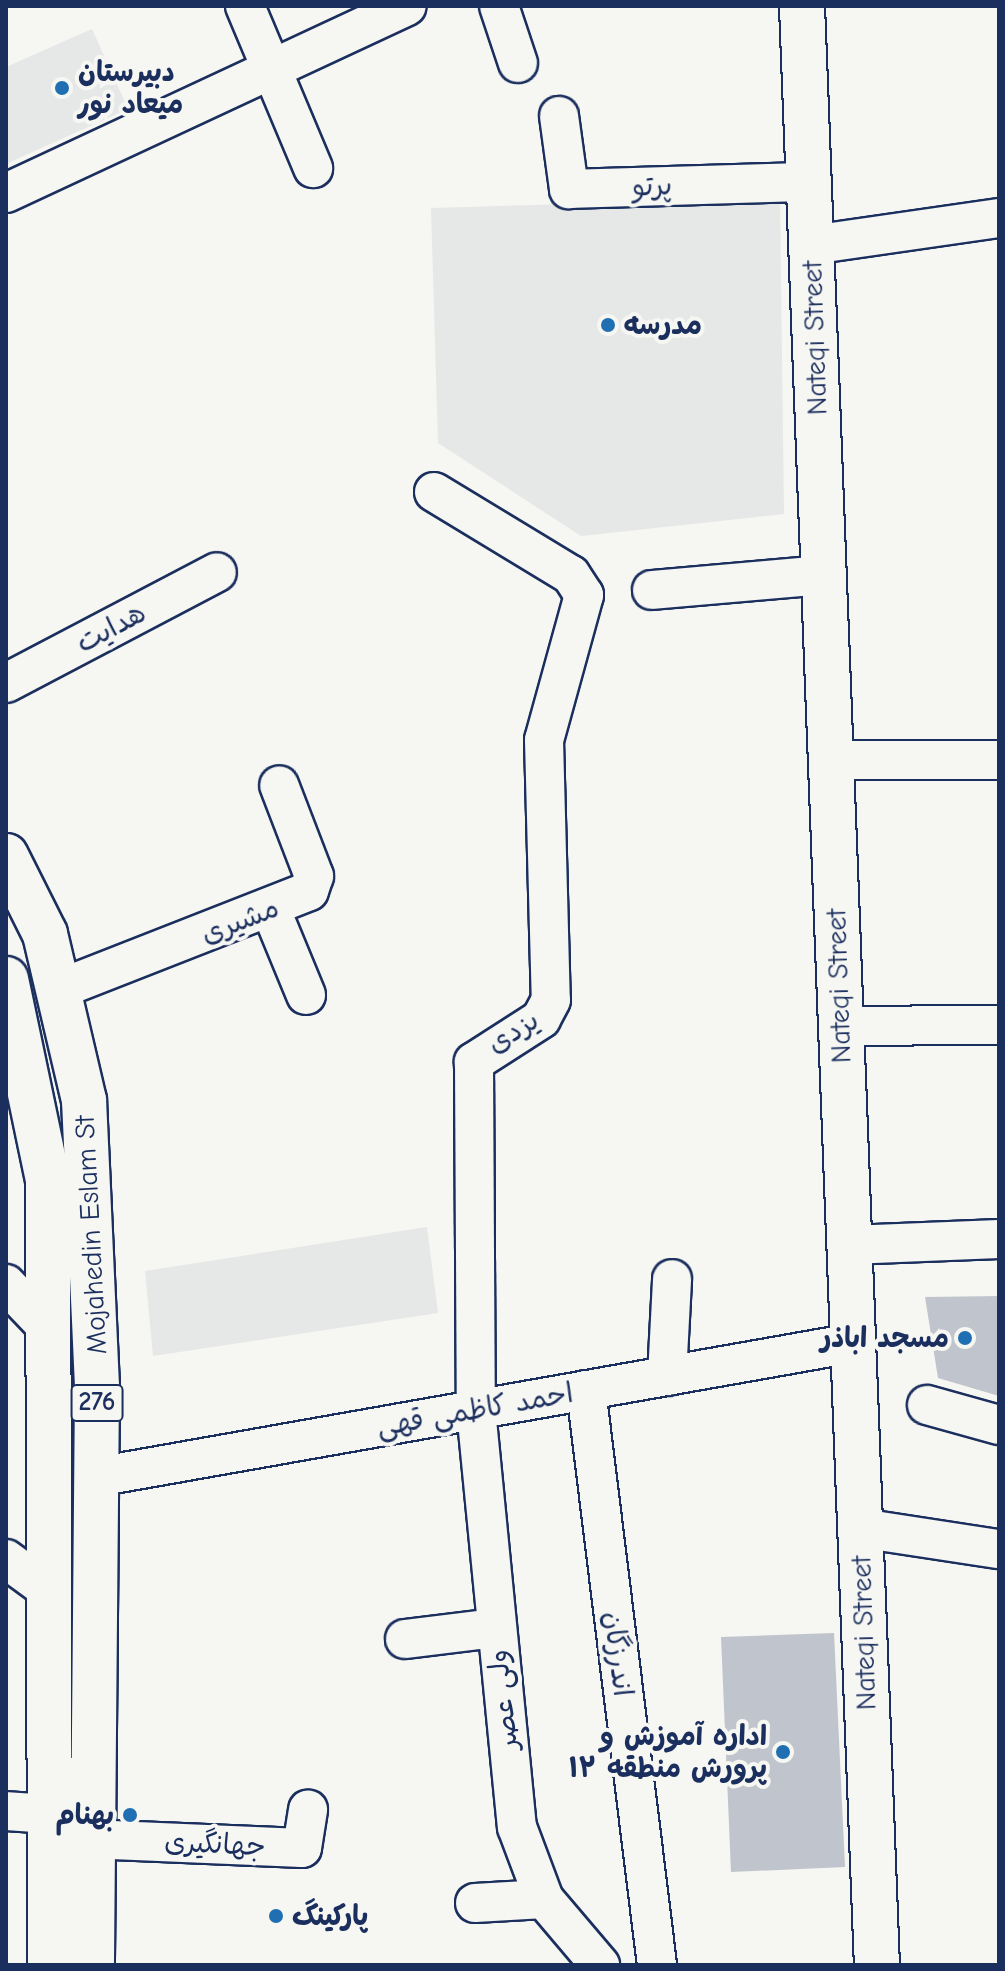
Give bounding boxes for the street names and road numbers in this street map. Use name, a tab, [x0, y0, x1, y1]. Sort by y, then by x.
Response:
street label: پرتو	[631, 169, 673, 203]
street label: Nateqi Street	[796, 260, 834, 416]
street label: هدایت	[71, 596, 151, 660]
street label: مشیری	[196, 891, 284, 951]
street label: Nateqi Street	[820, 908, 858, 1064]
street label: یزدی	[481, 1003, 545, 1061]
street label: Mojahedin Eslam St	[68, 1115, 114, 1355]
street label: احمد کاظمی قهی	[374, 1376, 576, 1444]
road number: 276	[69, 1381, 125, 1425]
street label: Nateqi Street	[845, 1555, 883, 1711]
street label: اندرزگان	[596, 1610, 640, 1698]
street label: ولی عصر	[481, 1648, 525, 1752]
street label: جهانگیری	[164, 1825, 266, 1863]

